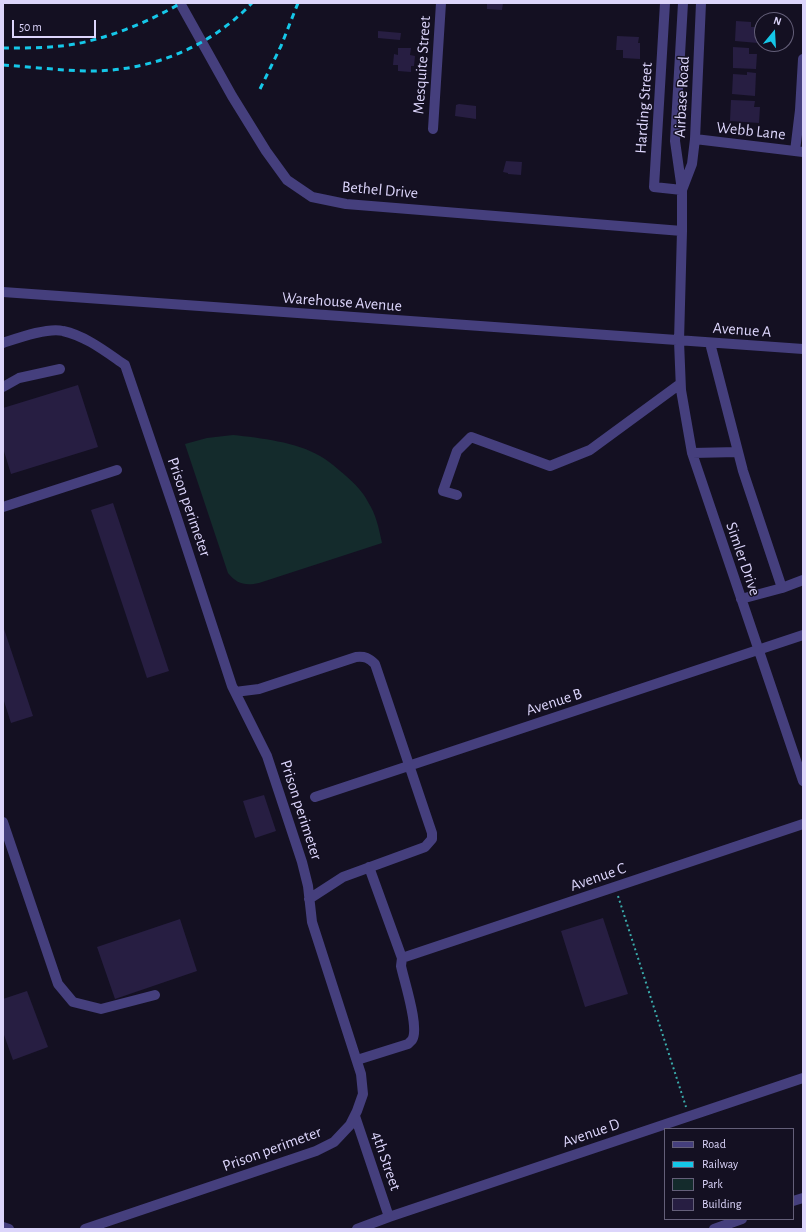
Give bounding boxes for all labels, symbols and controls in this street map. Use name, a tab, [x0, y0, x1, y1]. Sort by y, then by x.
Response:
scale bar	[14, 12, 98, 38]
north arrow	[754, 12, 794, 52]
street label: Mesquite Street	[409, 15, 435, 115]
text: N	[772, 15, 783, 27]
text: 50 m	[19, 21, 42, 33]
street label: Airbase Road	[670, 56, 694, 138]
street label: Harding Street	[631, 62, 657, 154]
street label: Webb Lane	[715, 118, 787, 144]
street label: Bethel Drive	[341, 177, 419, 203]
street label: Warehouse Avenue	[281, 288, 403, 316]
street label: Avenue A	[712, 318, 772, 342]
street label: Prison perimeter	[163, 455, 215, 559]
street label: Simler Drive	[721, 520, 765, 598]
street label: Avenue B	[524, 684, 584, 720]
street label: Prison perimeter	[276, 758, 326, 862]
street label: Avenue C	[568, 859, 628, 895]
street label: Avenue D	[560, 1114, 622, 1152]
street label: Prison perimeter	[220, 1122, 324, 1176]
legend	[664, 1128, 794, 1220]
street label: 4th Street	[367, 1129, 405, 1193]
text: Road	[702, 1138, 726, 1150]
text: Railway	[702, 1158, 738, 1170]
text: Park	[702, 1178, 723, 1190]
text: Building	[702, 1198, 742, 1210]

